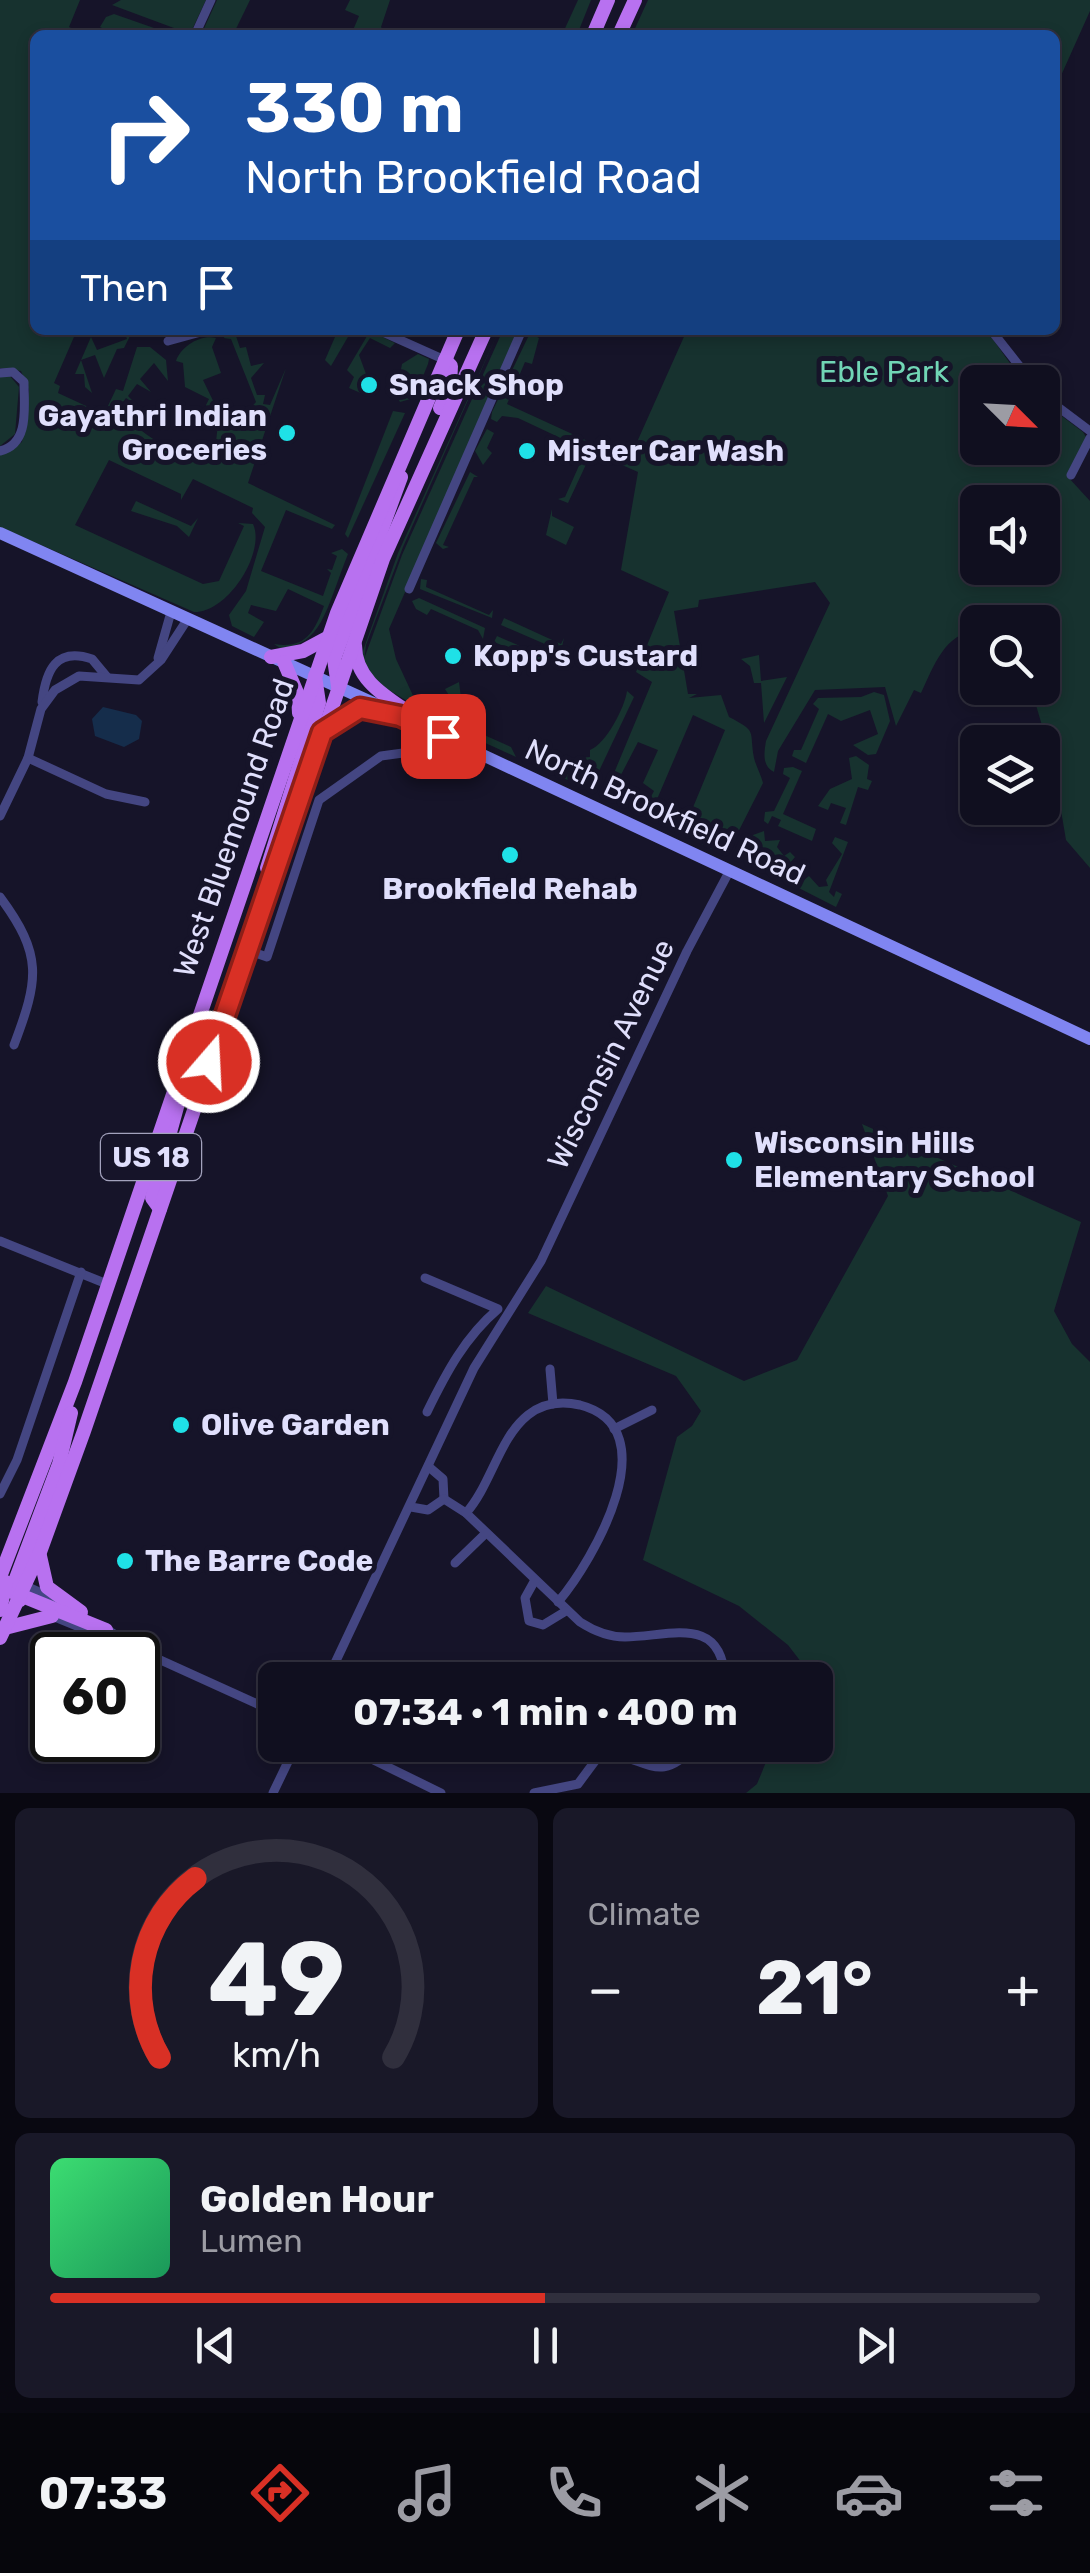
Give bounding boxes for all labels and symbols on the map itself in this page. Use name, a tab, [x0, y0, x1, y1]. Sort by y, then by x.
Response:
park label: Eble Park	[819, 354, 949, 390]
north arrow	[960, 365, 1060, 465]
place label: Snack Shop	[389, 367, 564, 403]
marker: Snack Shop	[358, 374, 380, 396]
place label: Gayathri Indian Groceries	[38, 398, 267, 468]
marker: Gayathri Indian Groceries	[276, 422, 298, 444]
place label: Mister Car Wash	[547, 433, 784, 469]
marker: Mister Car Wash	[516, 440, 538, 462]
place label: Kopp's Custard	[473, 638, 698, 674]
marker: Kopp's Custard	[442, 645, 464, 667]
street label: West Bluemound Road	[166, 674, 302, 982]
pin	[401, 694, 486, 779]
street label: North Brookfield Road	[519, 731, 811, 893]
marker: Brookfield Rehab	[499, 844, 521, 866]
place label: Brookfield Rehab	[382, 871, 638, 907]
street label: Wisconsin Avenue	[540, 933, 682, 1175]
position arrow	[157, 1010, 261, 1114]
place label: Wisconsin Hills Elementary School	[754, 1125, 1035, 1195]
road number: US 18	[101, 1134, 201, 1180]
marker: Wisconsin Hills Elementary School	[723, 1149, 745, 1171]
place label: Olive Garden	[201, 1407, 390, 1443]
marker: Olive Garden	[170, 1414, 192, 1436]
place label: The Barre Code	[145, 1543, 373, 1579]
marker: The Barre Code	[114, 1550, 136, 1572]
speed limit sign: 60	[30, 1632, 160, 1762]

